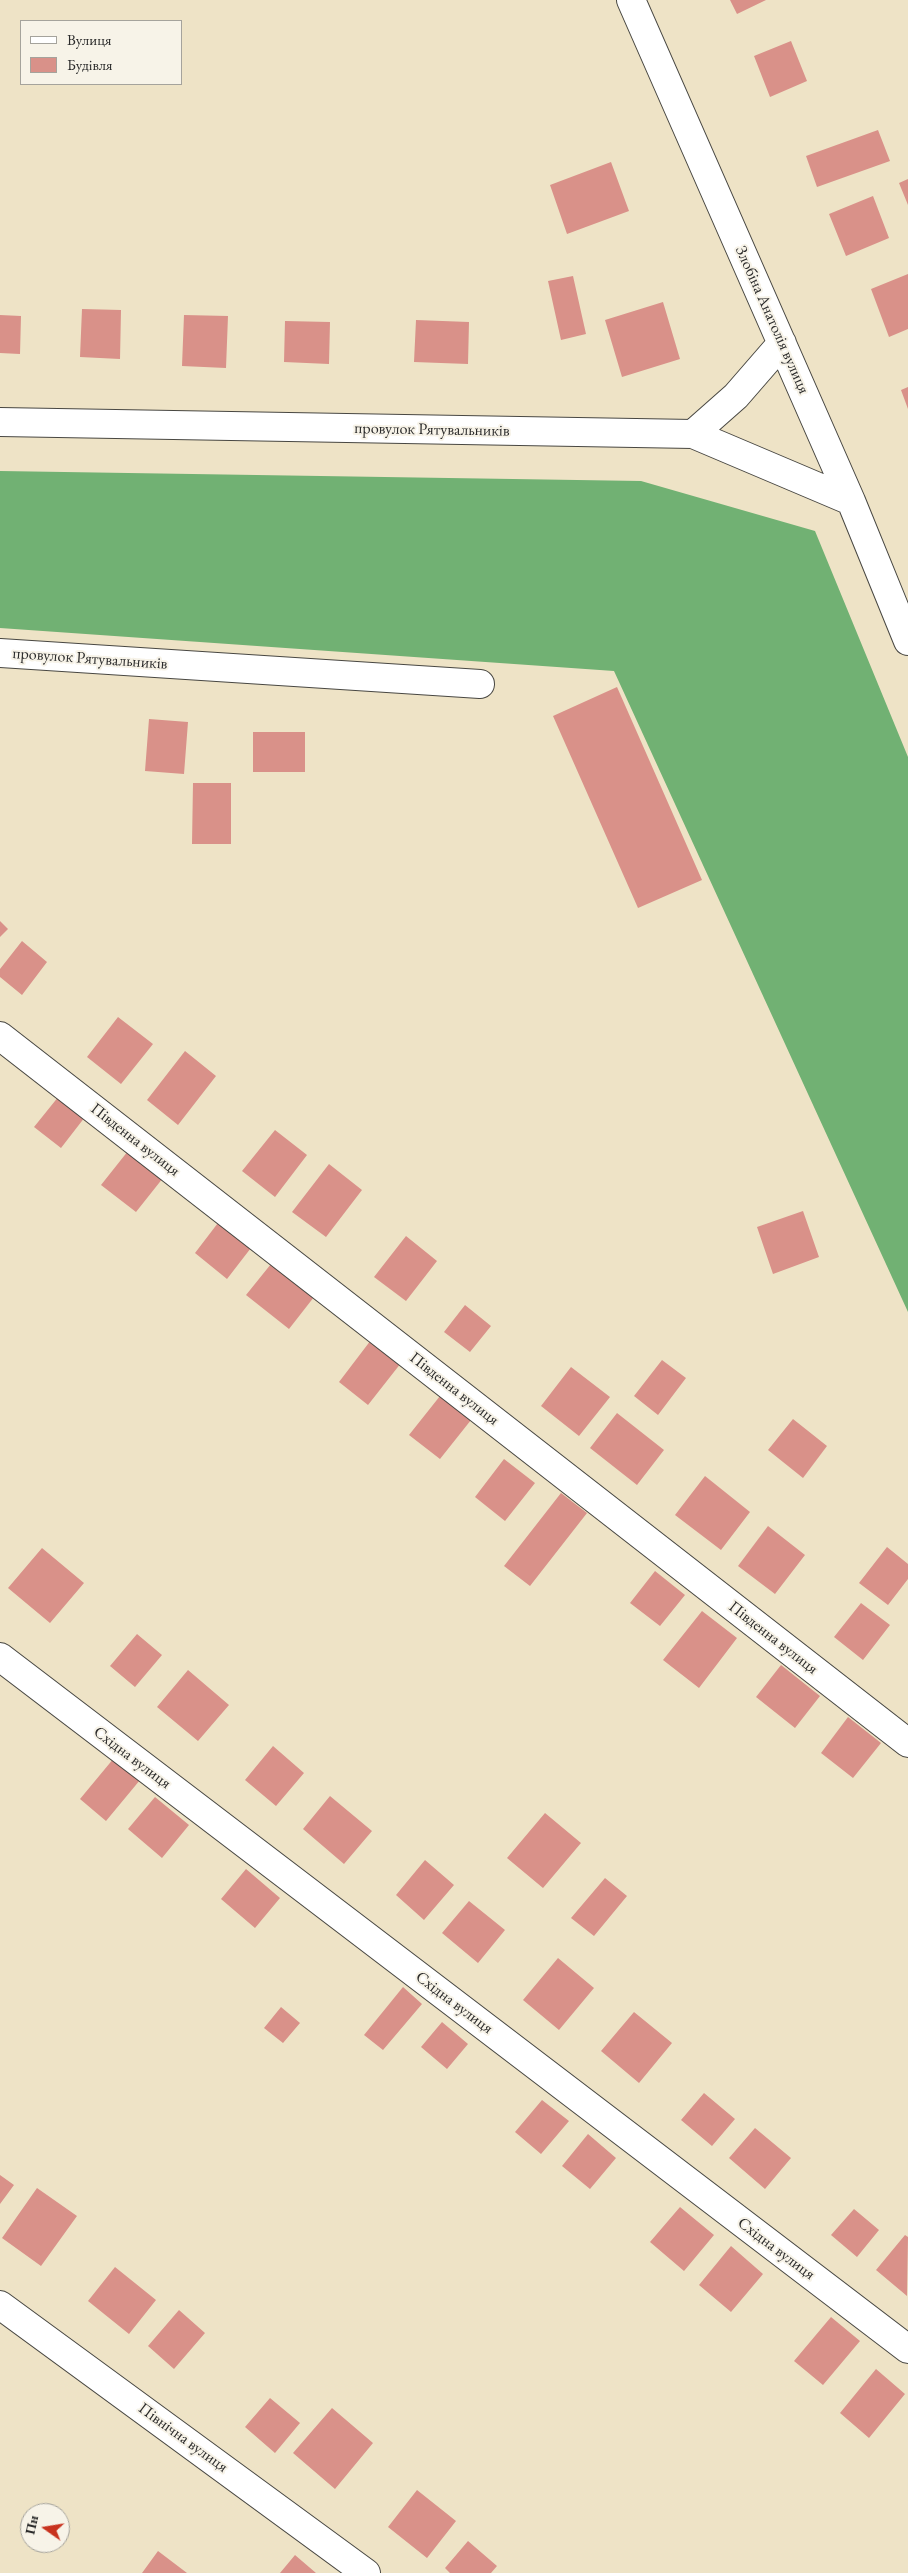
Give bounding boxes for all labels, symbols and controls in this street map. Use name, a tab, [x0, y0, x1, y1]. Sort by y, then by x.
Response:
legend	[20, 20, 182, 85]
text: Вулиця	[67, 30, 112, 49]
text: Будівля	[67, 55, 113, 74]
street label: Злобіна Анатолія вулиця	[731, 243, 813, 397]
street label: провулок Рятувальників	[354, 419, 510, 441]
street label: провулок Рятувальників	[12, 644, 168, 674]
street label: Південна вулиця	[86, 1099, 184, 1181]
street label: Південна вулиця	[405, 1348, 503, 1430]
street label: Південна вулиця	[724, 1597, 822, 1679]
street label: Східна вулиця	[89, 1723, 175, 1793]
street label: Східна вулиця	[411, 1968, 497, 2038]
street label: Східна вулиця	[733, 2214, 819, 2284]
street label: Північна вулиця	[134, 2399, 232, 2477]
north arrow	[20, 2503, 70, 2553]
text: Пн	[20, 2513, 42, 2536]

